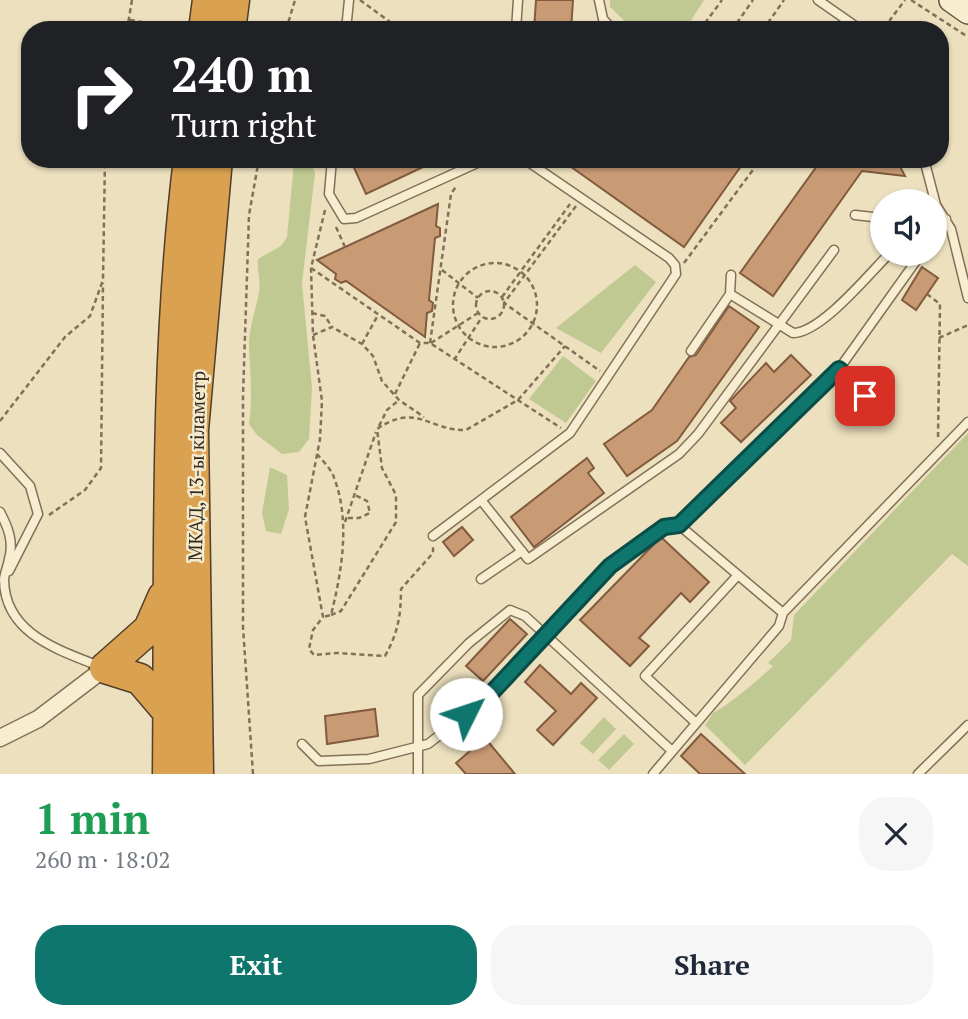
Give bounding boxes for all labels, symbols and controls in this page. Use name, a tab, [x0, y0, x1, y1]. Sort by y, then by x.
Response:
text: 240 m	[171, 41, 313, 106]
icon: right	[56, 49, 147, 140]
text: Turn right	[171, 104, 317, 146]
map controls	[870, 189, 947, 266]
button: sound	[870, 189, 947, 266]
pin	[835, 366, 895, 426]
street label: МКАД, 13-ы кіламетр	[182, 371, 210, 561]
icon: arrive	[846, 377, 884, 415]
position arrow	[429, 677, 503, 751]
text: 1 min	[35, 790, 150, 846]
button: close	[859, 797, 933, 871]
text: 260 m · 18:02	[35, 844, 170, 875]
button: Exit	[35, 925, 477, 1005]
button: Share	[491, 925, 933, 1005]

